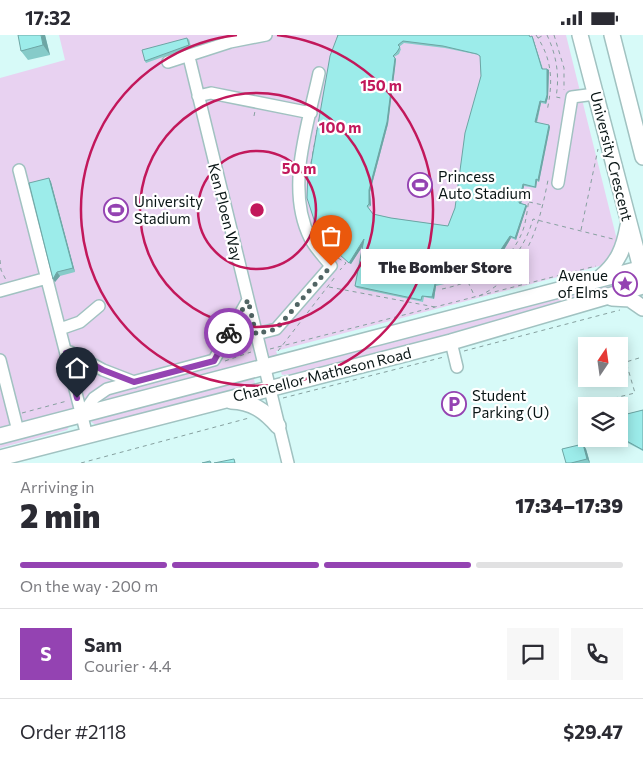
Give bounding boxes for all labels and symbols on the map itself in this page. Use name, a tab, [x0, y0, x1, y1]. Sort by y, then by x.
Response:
text: 150 m	[360, 76, 402, 94]
street label: University Crescent	[587, 89, 637, 223]
text: 100 m	[319, 118, 361, 136]
text: 50 m	[282, 159, 316, 177]
street label: Ken Ploen Way	[205, 161, 247, 263]
place label: Princess Auto Stadium	[438, 167, 531, 202]
sports icon: Princess Auto Stadium	[407, 172, 433, 198]
place label: University Stadium	[134, 192, 203, 227]
sports icon: University Stadium	[103, 197, 129, 223]
centre of rings	[248, 201, 266, 219]
pin	[310, 215, 352, 266]
callout: The Bomber Store	[361, 249, 528, 283]
place label: Avenue of Elms	[558, 266, 608, 301]
place icon: Avenue of Elms	[612, 271, 638, 297]
courier	[204, 308, 254, 358]
north arrow	[578, 337, 628, 387]
street label: Chancellor Matheson Road	[231, 343, 413, 405]
pin	[56, 347, 98, 398]
place label: Student Parking (U)	[472, 386, 549, 421]
parking icon: Student Parking (U)	[441, 391, 467, 417]

